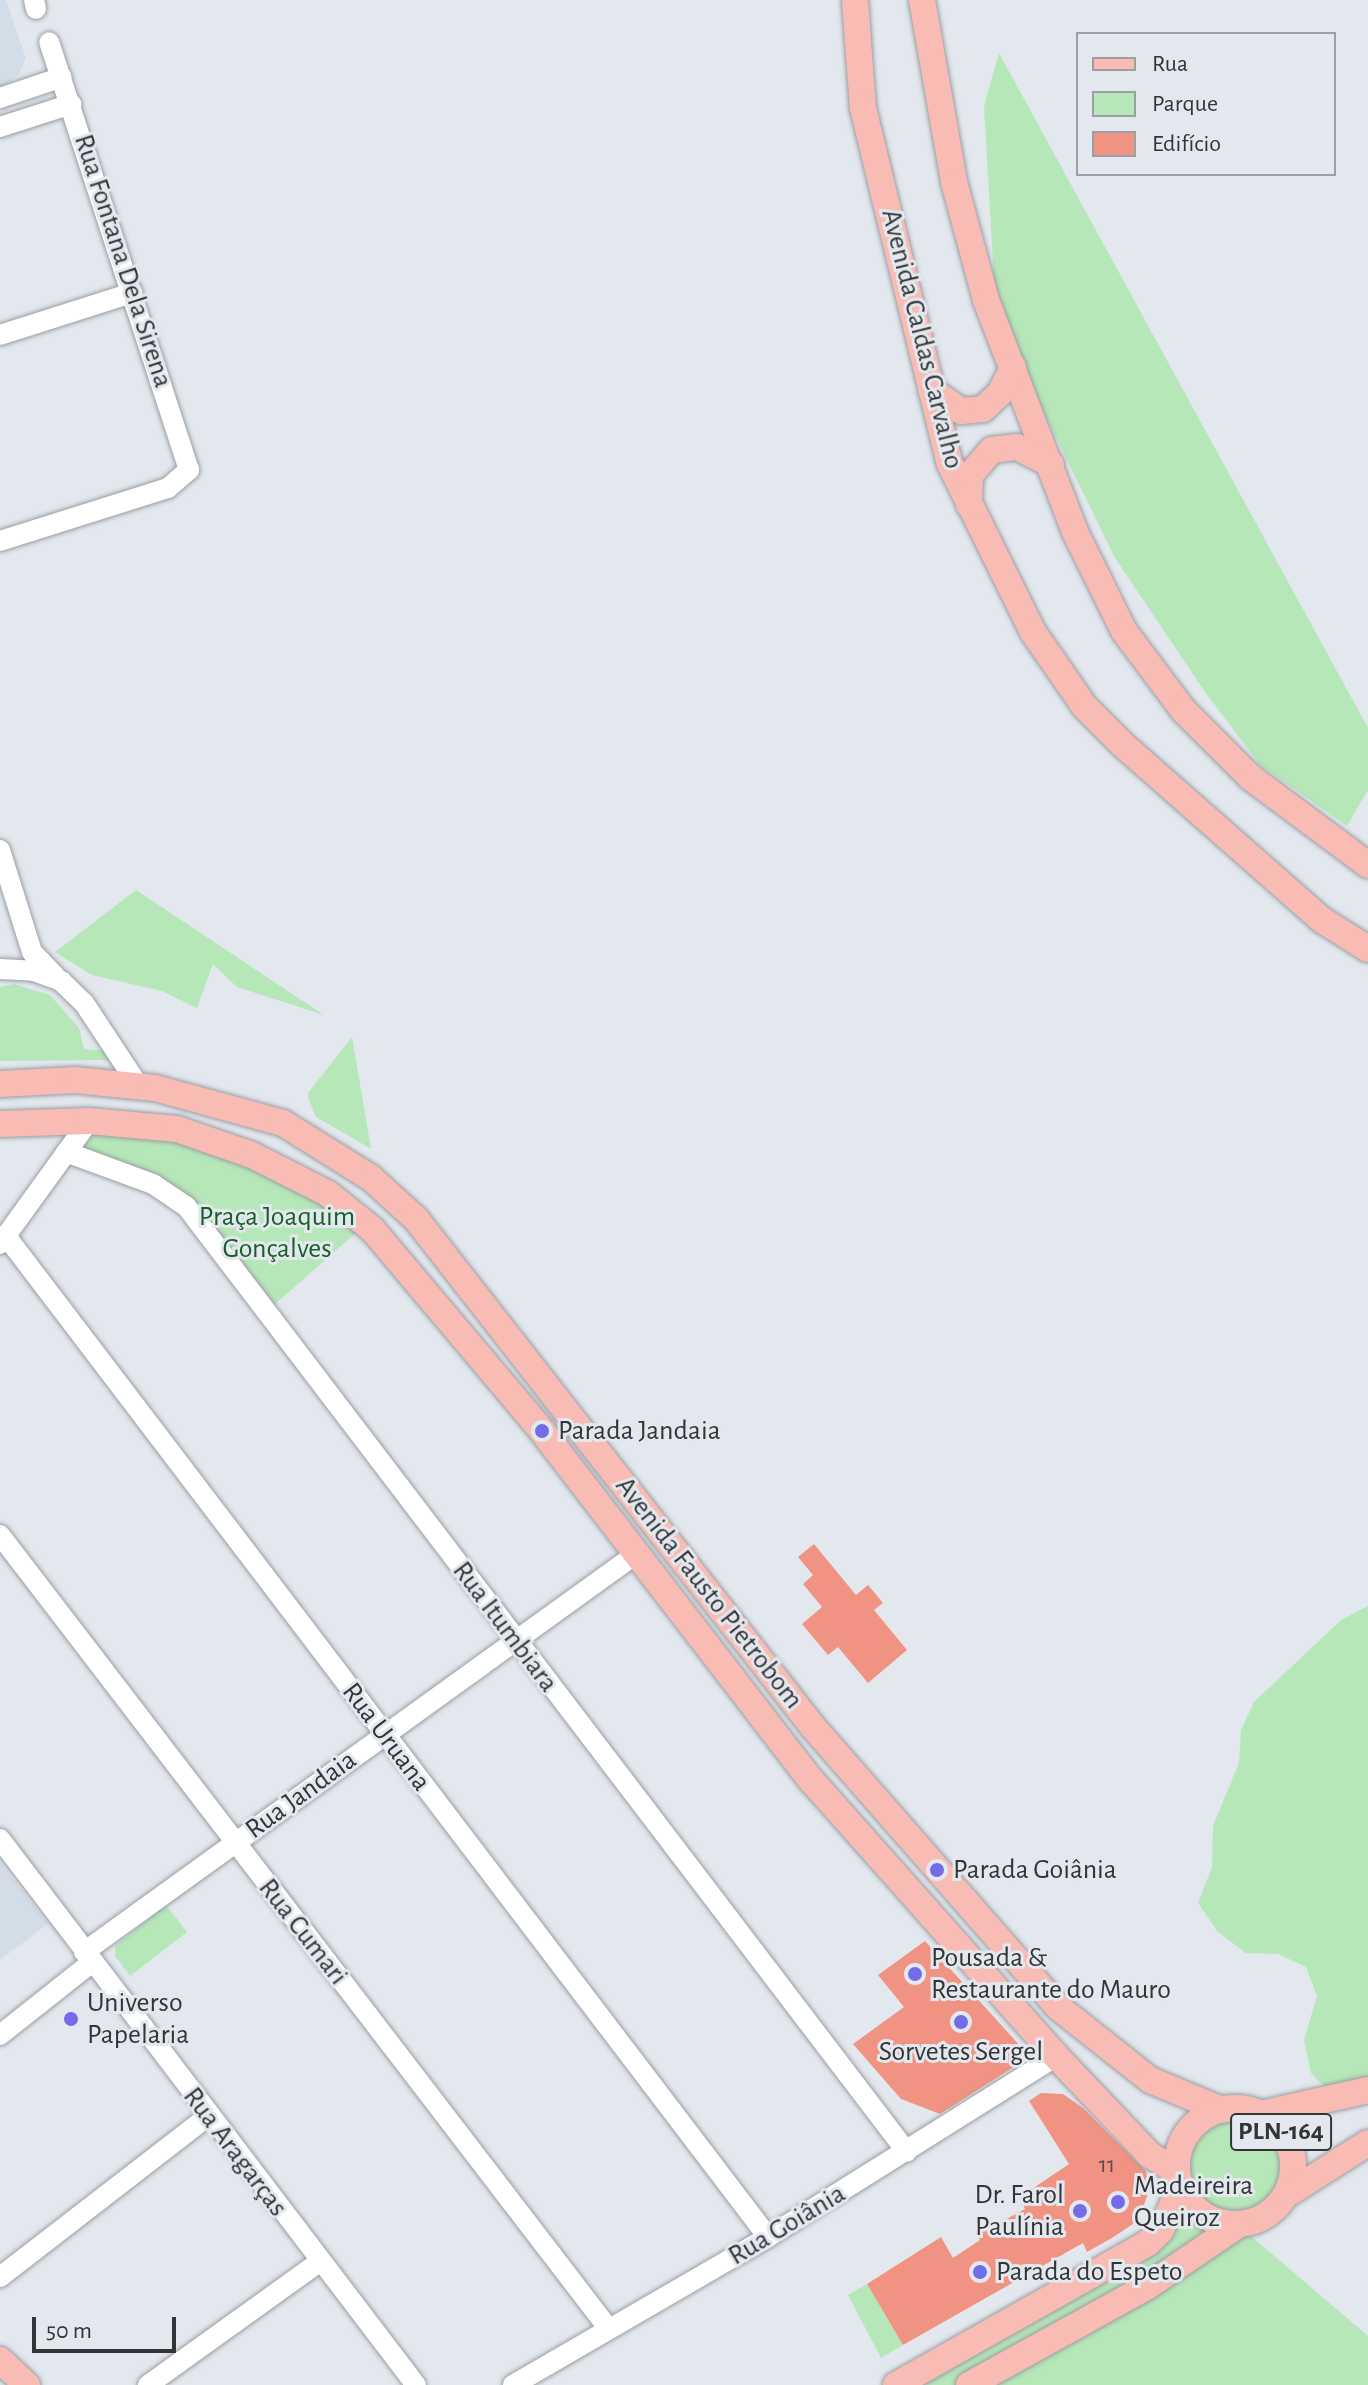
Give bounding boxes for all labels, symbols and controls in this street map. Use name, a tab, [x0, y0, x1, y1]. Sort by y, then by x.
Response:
legend	[1076, 32, 1336, 176]
text: Rua	[1152, 52, 1188, 76]
text: Parque	[1152, 92, 1218, 116]
street label: Rua Fontana Dela Sirena	[66, 130, 180, 392]
text: Edifício	[1152, 132, 1221, 156]
street label: Avenida Caldas Carvalho	[873, 206, 971, 472]
park label: Praça Joaquim Gonçalves	[199, 1200, 355, 1266]
place label: Parada Jandaia	[558, 1414, 721, 1448]
marker: Parada Jandaia	[533, 1422, 551, 1440]
street label: Avenida Fausto Pietrobom	[608, 1470, 810, 1716]
street label: Rua Itumbiara	[445, 1555, 565, 1699]
street label: Rua Uruana	[334, 1676, 438, 1798]
street label: Rua Jandaia	[239, 1743, 363, 1847]
place label: Parada Goiânia	[953, 1853, 1117, 1887]
marker: Parada Goiânia	[928, 1861, 946, 1879]
street label: Rua Cumari	[251, 1872, 355, 1992]
place label: Pousada & Restaurante do Mauro	[931, 1941, 1171, 2007]
marker: Pousada & Restaurante do Mauro	[906, 1965, 924, 1983]
place label: Universo Papelaria	[87, 1986, 189, 2052]
marker: Universo Papelaria	[62, 2010, 80, 2028]
marker: Sorvetes Sergel	[952, 2013, 970, 2031]
place label: Sorvetes Sergel	[879, 2035, 1043, 2069]
street label: Rua Aragarças	[175, 2081, 295, 2223]
road number: PLN-164	[1229, 2110, 1333, 2154]
house number: 11	[1099, 2152, 1115, 2180]
place label: Madeireira Queiroz	[1134, 2169, 1253, 2235]
street label: Rua Goiânia	[722, 2177, 852, 2273]
place label: Dr. Farol Paulínia	[975, 2178, 1064, 2244]
marker: Madeireira Queiroz	[1109, 2193, 1127, 2211]
marker: Dr. Farol Paulínia	[1071, 2202, 1089, 2220]
place label: Parada do Espeto	[996, 2255, 1182, 2289]
marker: Parada do Espeto	[971, 2263, 989, 2281]
scale bar	[36, 2301, 180, 2351]
text: 50 m	[46, 2319, 92, 2343]

